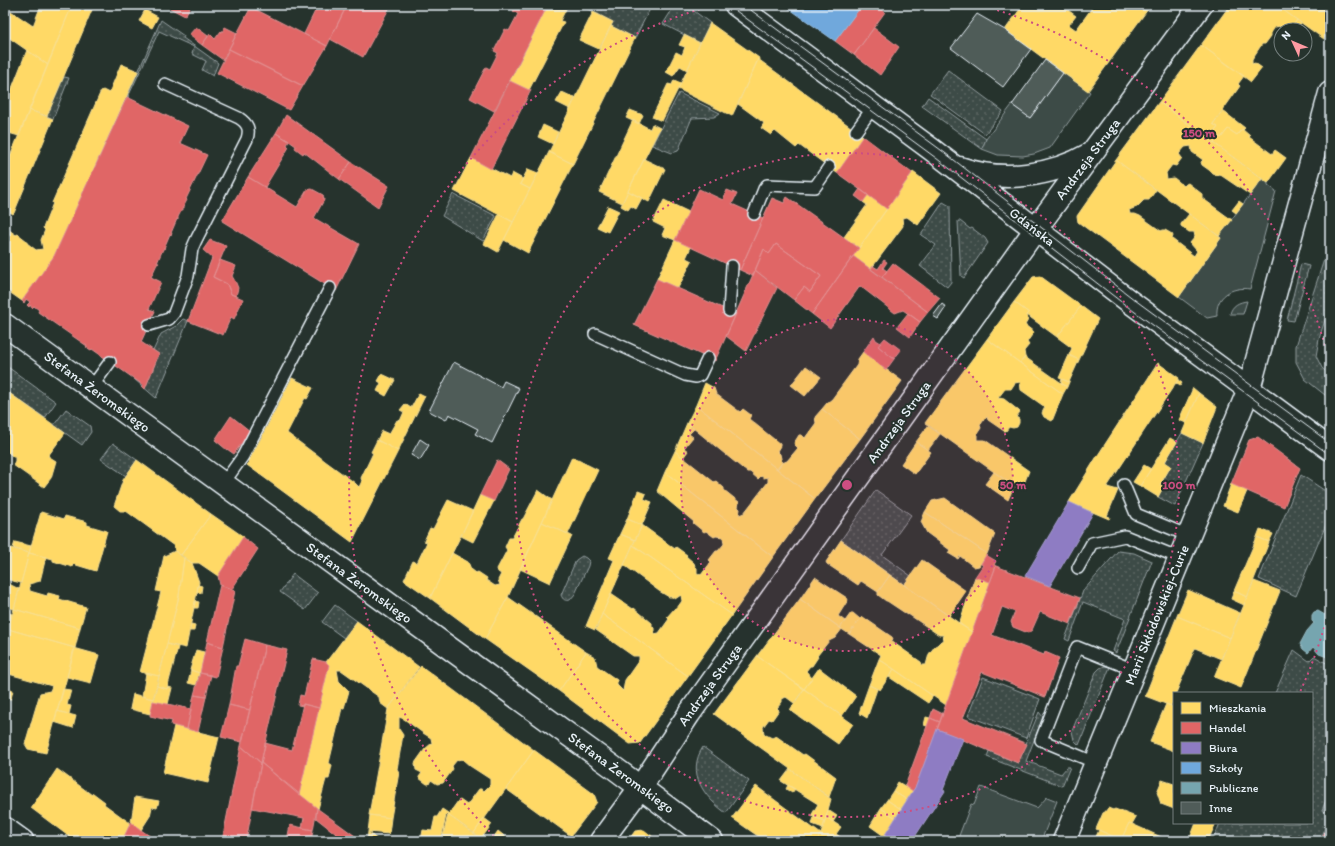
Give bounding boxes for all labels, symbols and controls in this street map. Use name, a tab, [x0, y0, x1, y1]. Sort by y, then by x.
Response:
north arrow	[1273, 22, 1313, 62]
text: N	[1279, 28, 1293, 43]
street label: Andrzeja Struga	[1052, 114, 1125, 203]
text: 150 m	[1183, 126, 1216, 140]
street label: Gdańska	[1006, 204, 1058, 250]
street label: Stefana Żeromskiego	[41, 348, 153, 436]
street label: Andrzeja Struga	[863, 377, 935, 466]
centre of rings	[840, 478, 854, 492]
text: 50 m	[1000, 478, 1027, 492]
text: 100 m	[1162, 478, 1196, 492]
street label: Stefana Żeromskiego	[303, 539, 415, 627]
street label: Marii Skłodowskiej-Curie	[1121, 542, 1193, 688]
street label: Andrzeja Struga	[674, 640, 746, 729]
legend	[1173, 692, 1313, 824]
text: Mieszkania	[1209, 701, 1266, 715]
text: Handel	[1209, 721, 1246, 735]
street label: Stefana Żeromskiego	[565, 729, 677, 817]
text: Biura	[1209, 741, 1238, 755]
text: Szkoły	[1209, 761, 1243, 775]
text: Publiczne	[1209, 781, 1259, 795]
text: Inne	[1209, 801, 1233, 815]

